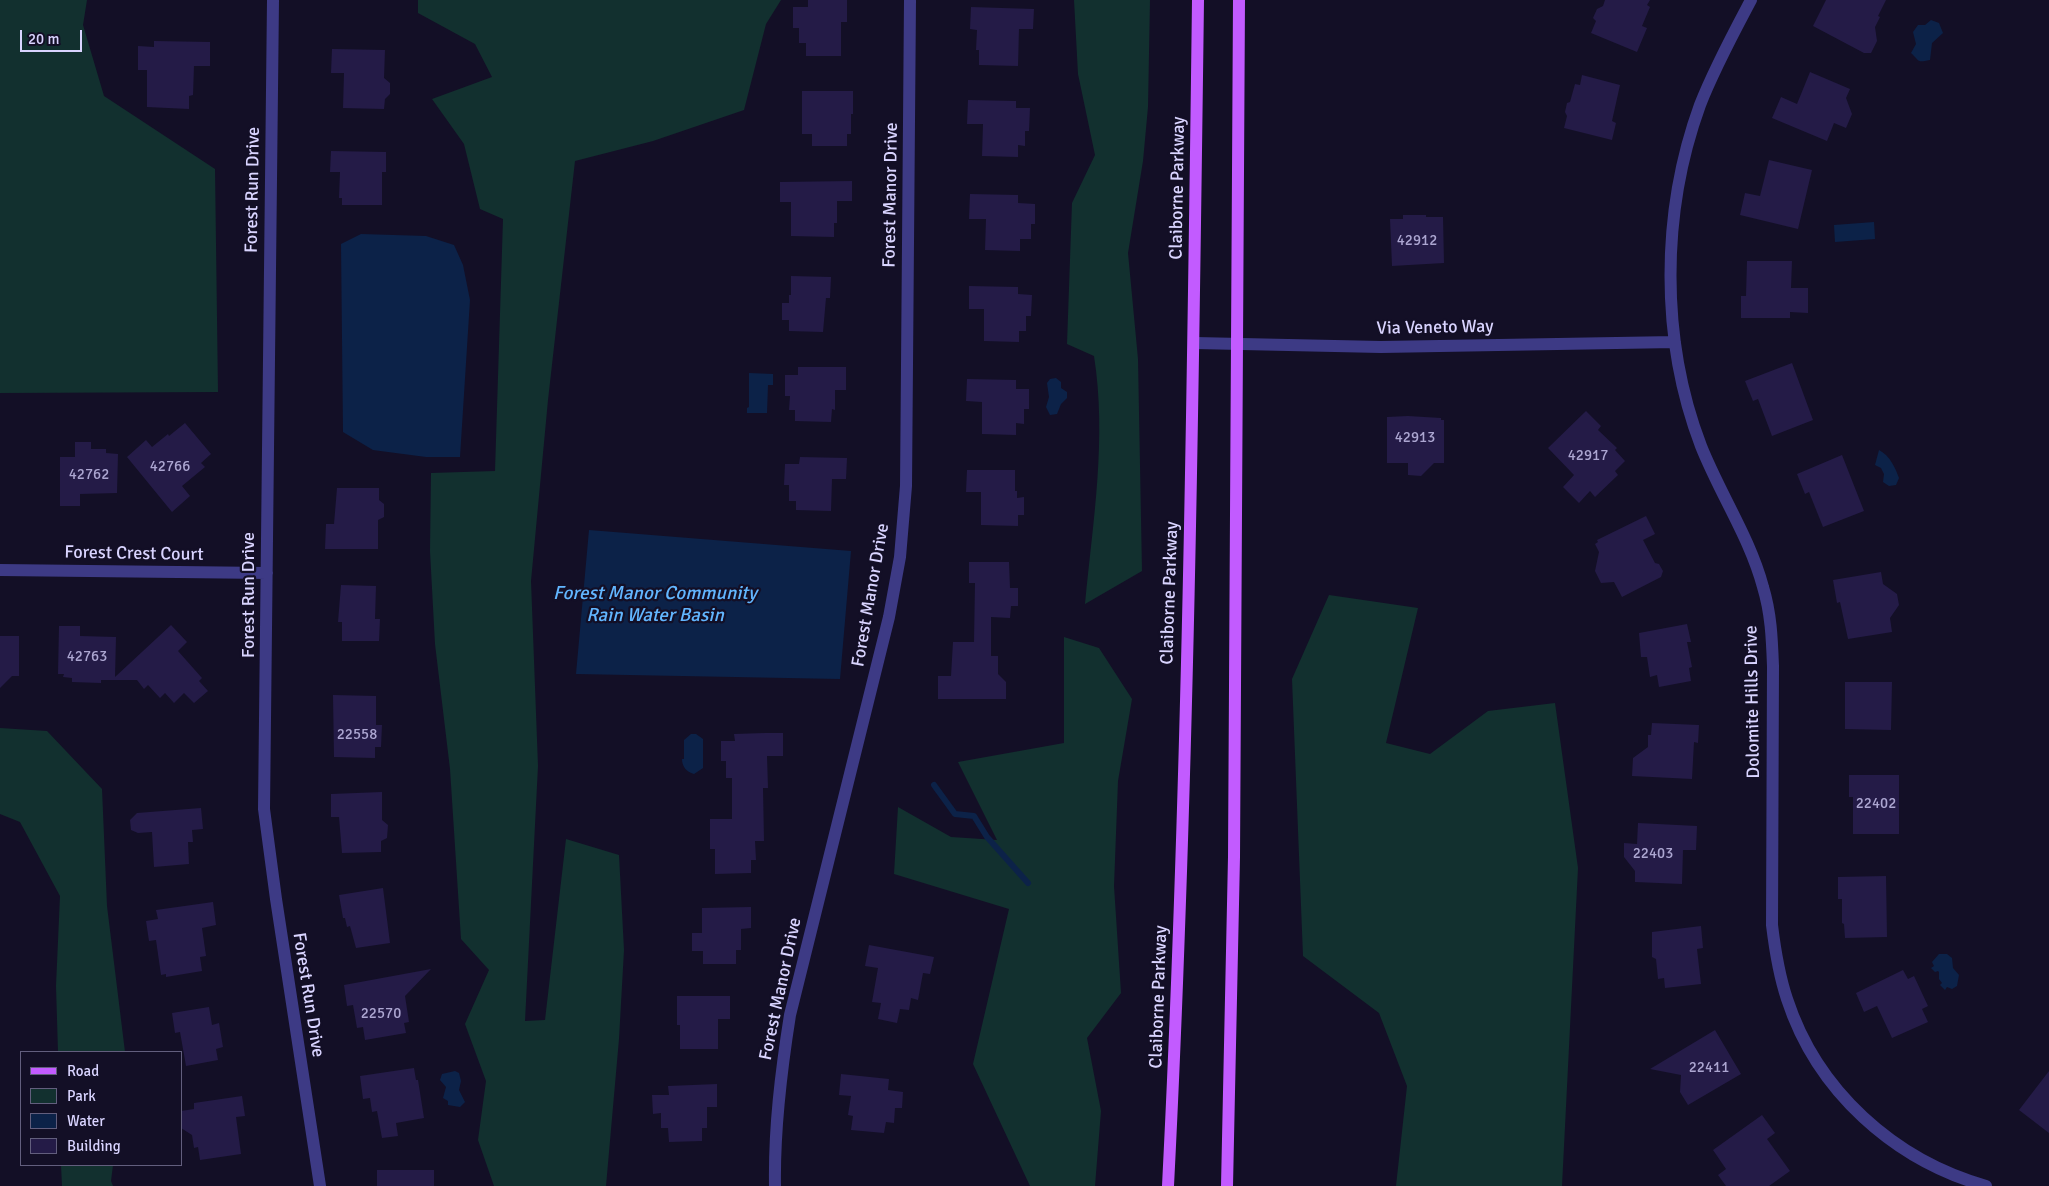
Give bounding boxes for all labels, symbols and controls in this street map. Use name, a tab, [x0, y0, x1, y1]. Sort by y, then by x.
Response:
scale bar	[22, 20, 85, 52]
text: 20 m	[28, 30, 59, 48]
street label: Claiborne Parkway	[1166, 116, 1190, 260]
street label: Forest Manor Drive	[879, 122, 903, 268]
street label: Forest Run Drive	[241, 127, 265, 253]
house number: 42912	[1397, 232, 1437, 250]
street label: Via Veneto Way	[1376, 316, 1494, 340]
house number: 42913	[1395, 429, 1435, 447]
house number: 42917	[1568, 447, 1608, 465]
house number: 42766	[150, 458, 190, 476]
house number: 42762	[69, 466, 109, 484]
street label: Claiborne Parkway	[1157, 521, 1183, 665]
street label: Forest Manor Drive	[848, 522, 894, 668]
street label: Forest Run Drive	[238, 532, 260, 658]
street label: Forest Crest Court	[64, 542, 204, 566]
water label: Forest Manor Community Rain Water Basin	[553, 583, 757, 627]
street label: Dolomite Hills Drive	[1741, 625, 1765, 779]
house number: 42763	[67, 648, 107, 666]
house number: 22558	[337, 726, 377, 744]
house number: 22402	[1856, 795, 1896, 813]
house number: 22403	[1633, 845, 1673, 863]
street label: Forest Manor Drive	[755, 916, 807, 1062]
street label: Claiborne Parkway	[1146, 925, 1172, 1069]
street label: Forest Run Drive	[287, 931, 329, 1059]
house number: 22570	[361, 1005, 401, 1023]
legend	[20, 1051, 182, 1166]
house number: 22411	[1689, 1059, 1729, 1077]
text: Road	[67, 1062, 99, 1080]
text: Park	[67, 1087, 96, 1105]
text: Water	[67, 1112, 105, 1130]
text: Building	[67, 1137, 121, 1155]

